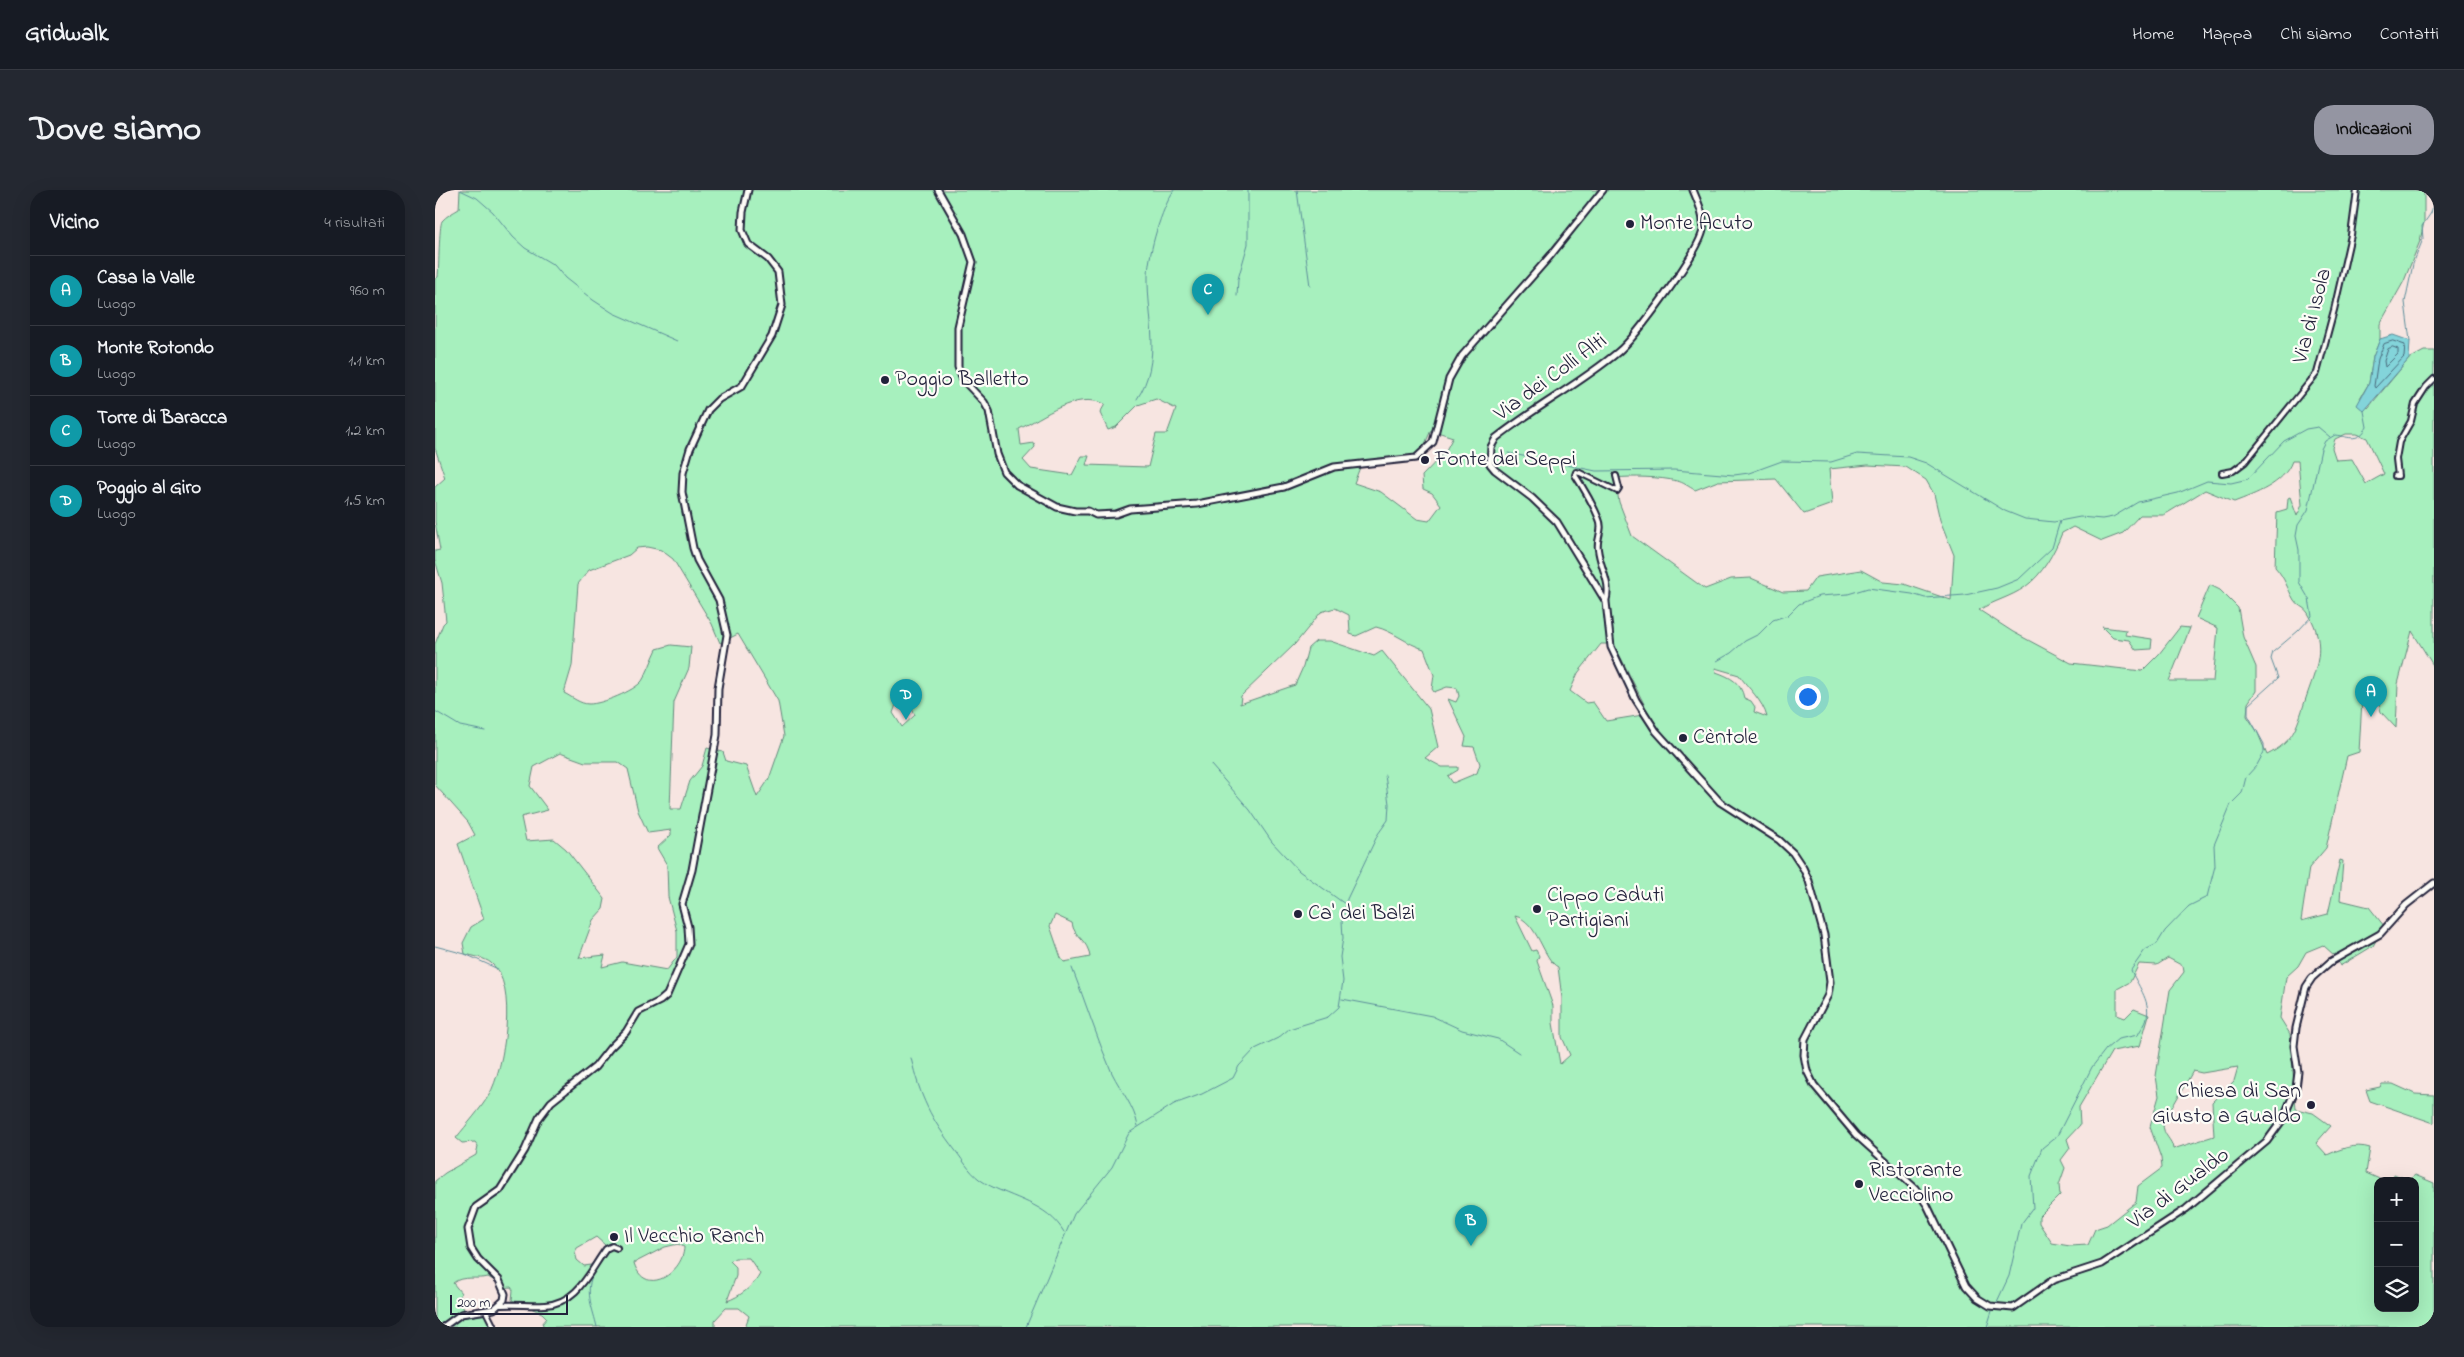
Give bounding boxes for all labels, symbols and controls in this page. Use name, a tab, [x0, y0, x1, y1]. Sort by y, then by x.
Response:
text: Gridwalk	[25, 17, 109, 52]
text: Home	[2132, 22, 2174, 48]
text: Mappa	[2202, 22, 2252, 48]
text: Chi siamo	[2280, 22, 2352, 48]
text: Contatti	[2380, 22, 2439, 48]
text: Dove siamo	[30, 105, 201, 156]
button: Indicazioni	[2314, 105, 2434, 155]
text: Vicino	[50, 208, 99, 238]
place label: Monte Acuto	[1640, 208, 1753, 240]
text: 4 risultati	[324, 211, 385, 235]
marker: Monte Acuto	[1624, 218, 1636, 230]
text: Casa la Valle	[97, 265, 195, 292]
street label: Via di Isola	[2285, 265, 2341, 368]
pin: C	[1192, 274, 1224, 315]
text: A	[61, 279, 71, 303]
text: 960 m	[350, 279, 385, 303]
text: Luogo	[97, 292, 136, 316]
street label: Via dei Colli Alti	[1487, 326, 1614, 431]
text: Monte Rotondo	[97, 335, 214, 362]
text: B	[61, 349, 71, 373]
text: 1.1 km	[348, 349, 385, 373]
text: Luogo	[97, 362, 136, 386]
place label: Poggio Balletto	[895, 364, 1029, 397]
marker: Poggio Balletto	[879, 374, 891, 386]
text: Torre di Baracca	[97, 405, 227, 432]
text: C	[62, 419, 70, 443]
text: 1.2 km	[345, 419, 385, 443]
text: Luogo	[97, 432, 136, 456]
place label: Fonte dei Seppi	[1434, 444, 1576, 476]
marker: Fonte dei Seppi	[1419, 454, 1431, 466]
text: Poggio al Giro	[97, 475, 201, 502]
text: D	[60, 489, 72, 513]
text: 1.5 km	[344, 489, 385, 513]
text: Luogo	[97, 502, 136, 526]
pin: A	[2355, 676, 2387, 717]
pin: D	[890, 679, 922, 720]
your location	[1795, 684, 1821, 710]
place label: Cèntole	[1693, 722, 1758, 754]
marker: Cèntole	[1677, 732, 1689, 744]
place label: Cippo Caduti Partigiani	[1547, 880, 1664, 938]
place label: Ca' dei Balzi	[1308, 898, 1415, 930]
marker: Cippo Caduti Partigiani	[1531, 903, 1543, 915]
marker: Ca' dei Balzi	[1292, 908, 1304, 920]
place label: Chiesa di San Giusto a Gualdo	[2152, 1076, 2301, 1133]
marker: Chiesa di San Giusto a Gualdo	[2305, 1099, 2317, 1111]
street label: Via di Gualdo	[2121, 1140, 2237, 1239]
place label: Ristorante Vecciolino	[1868, 1155, 1962, 1212]
map controls	[2374, 1177, 2419, 1312]
button: +	[2374, 1177, 2419, 1222]
marker: Ristorante Vecciolino	[1853, 1178, 1865, 1190]
pin: B	[1455, 1205, 1487, 1246]
place label: Il Vecchio Ranch	[624, 1221, 765, 1253]
button: −	[2374, 1222, 2419, 1267]
marker: Il Vecchio Ranch	[608, 1231, 620, 1243]
button: layers	[2374, 1267, 2419, 1312]
scale bar	[450, 1292, 567, 1315]
text: 200 m	[457, 1293, 490, 1314]

